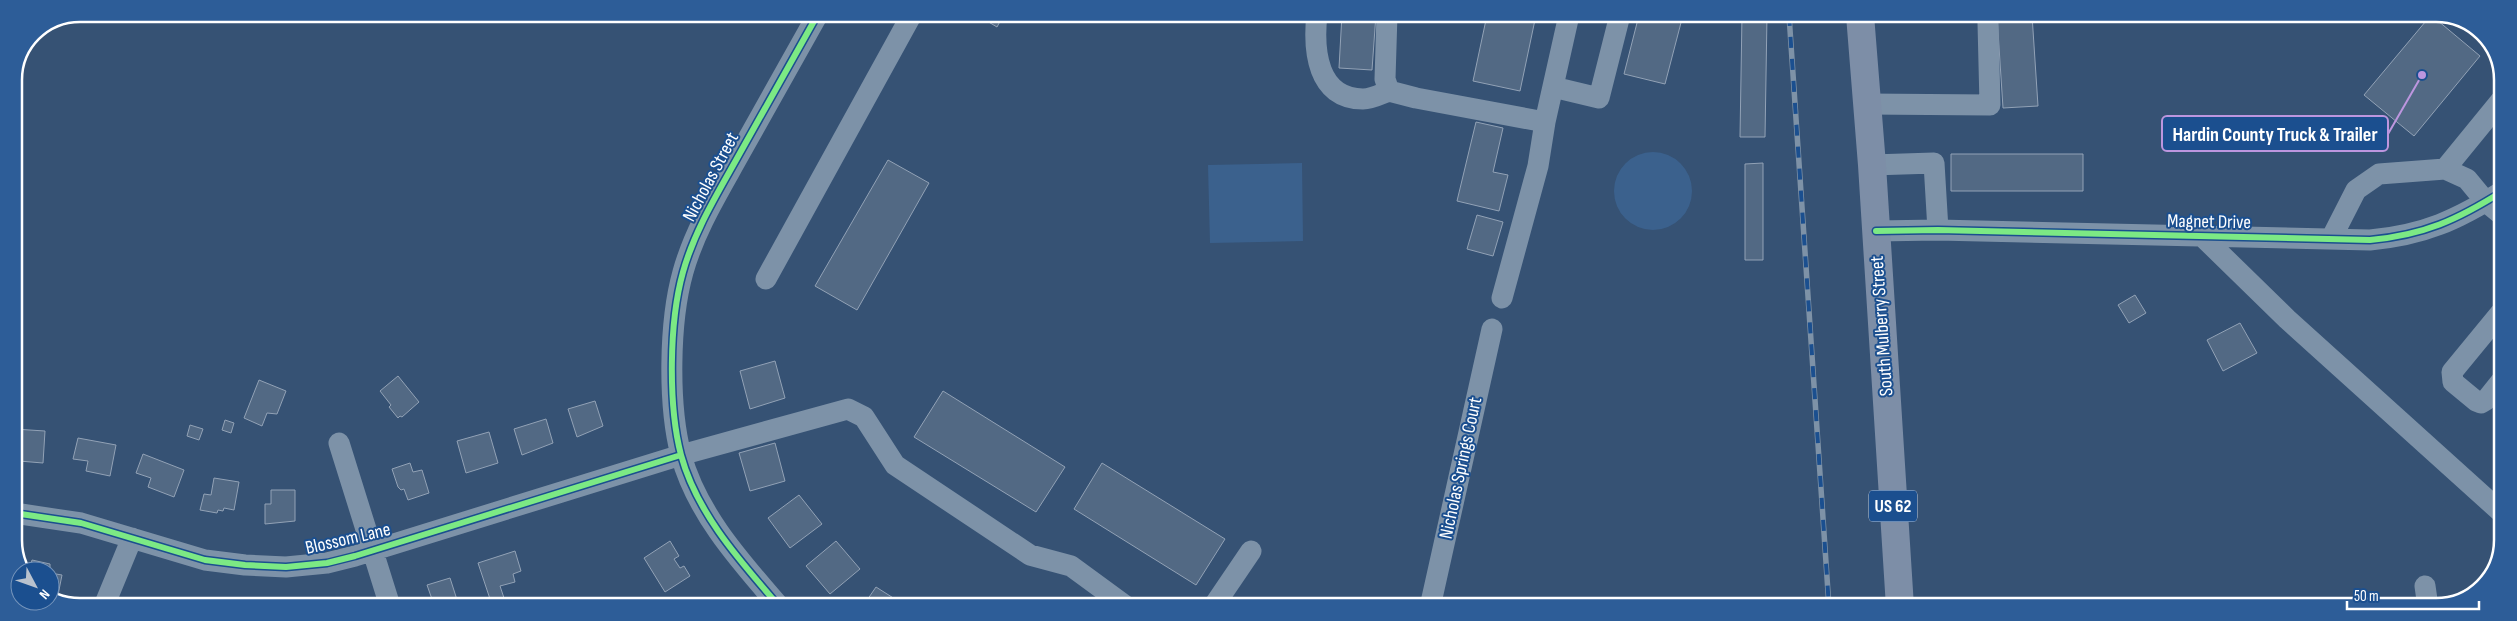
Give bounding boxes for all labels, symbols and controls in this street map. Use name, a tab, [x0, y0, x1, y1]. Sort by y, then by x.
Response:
callout: Hardin County Truck & Trailer	[2162, 116, 2388, 151]
text: Hardin County Truck & Trailer	[2172, 123, 2378, 147]
street label: Nicholas Street	[678, 128, 744, 225]
street label: Magnet Drive	[2167, 210, 2251, 234]
street label: South Mulberry Street	[1866, 255, 1898, 397]
street label: Nicholas Springs Court	[1435, 395, 1487, 541]
road number: US 62	[1869, 491, 1917, 522]
street label: Blossom Lane	[303, 518, 393, 560]
north arrow	[10, 561, 60, 611]
scale bar	[2347, 578, 2480, 610]
text: N	[36, 586, 53, 603]
text: 50 m	[2354, 587, 2379, 606]

